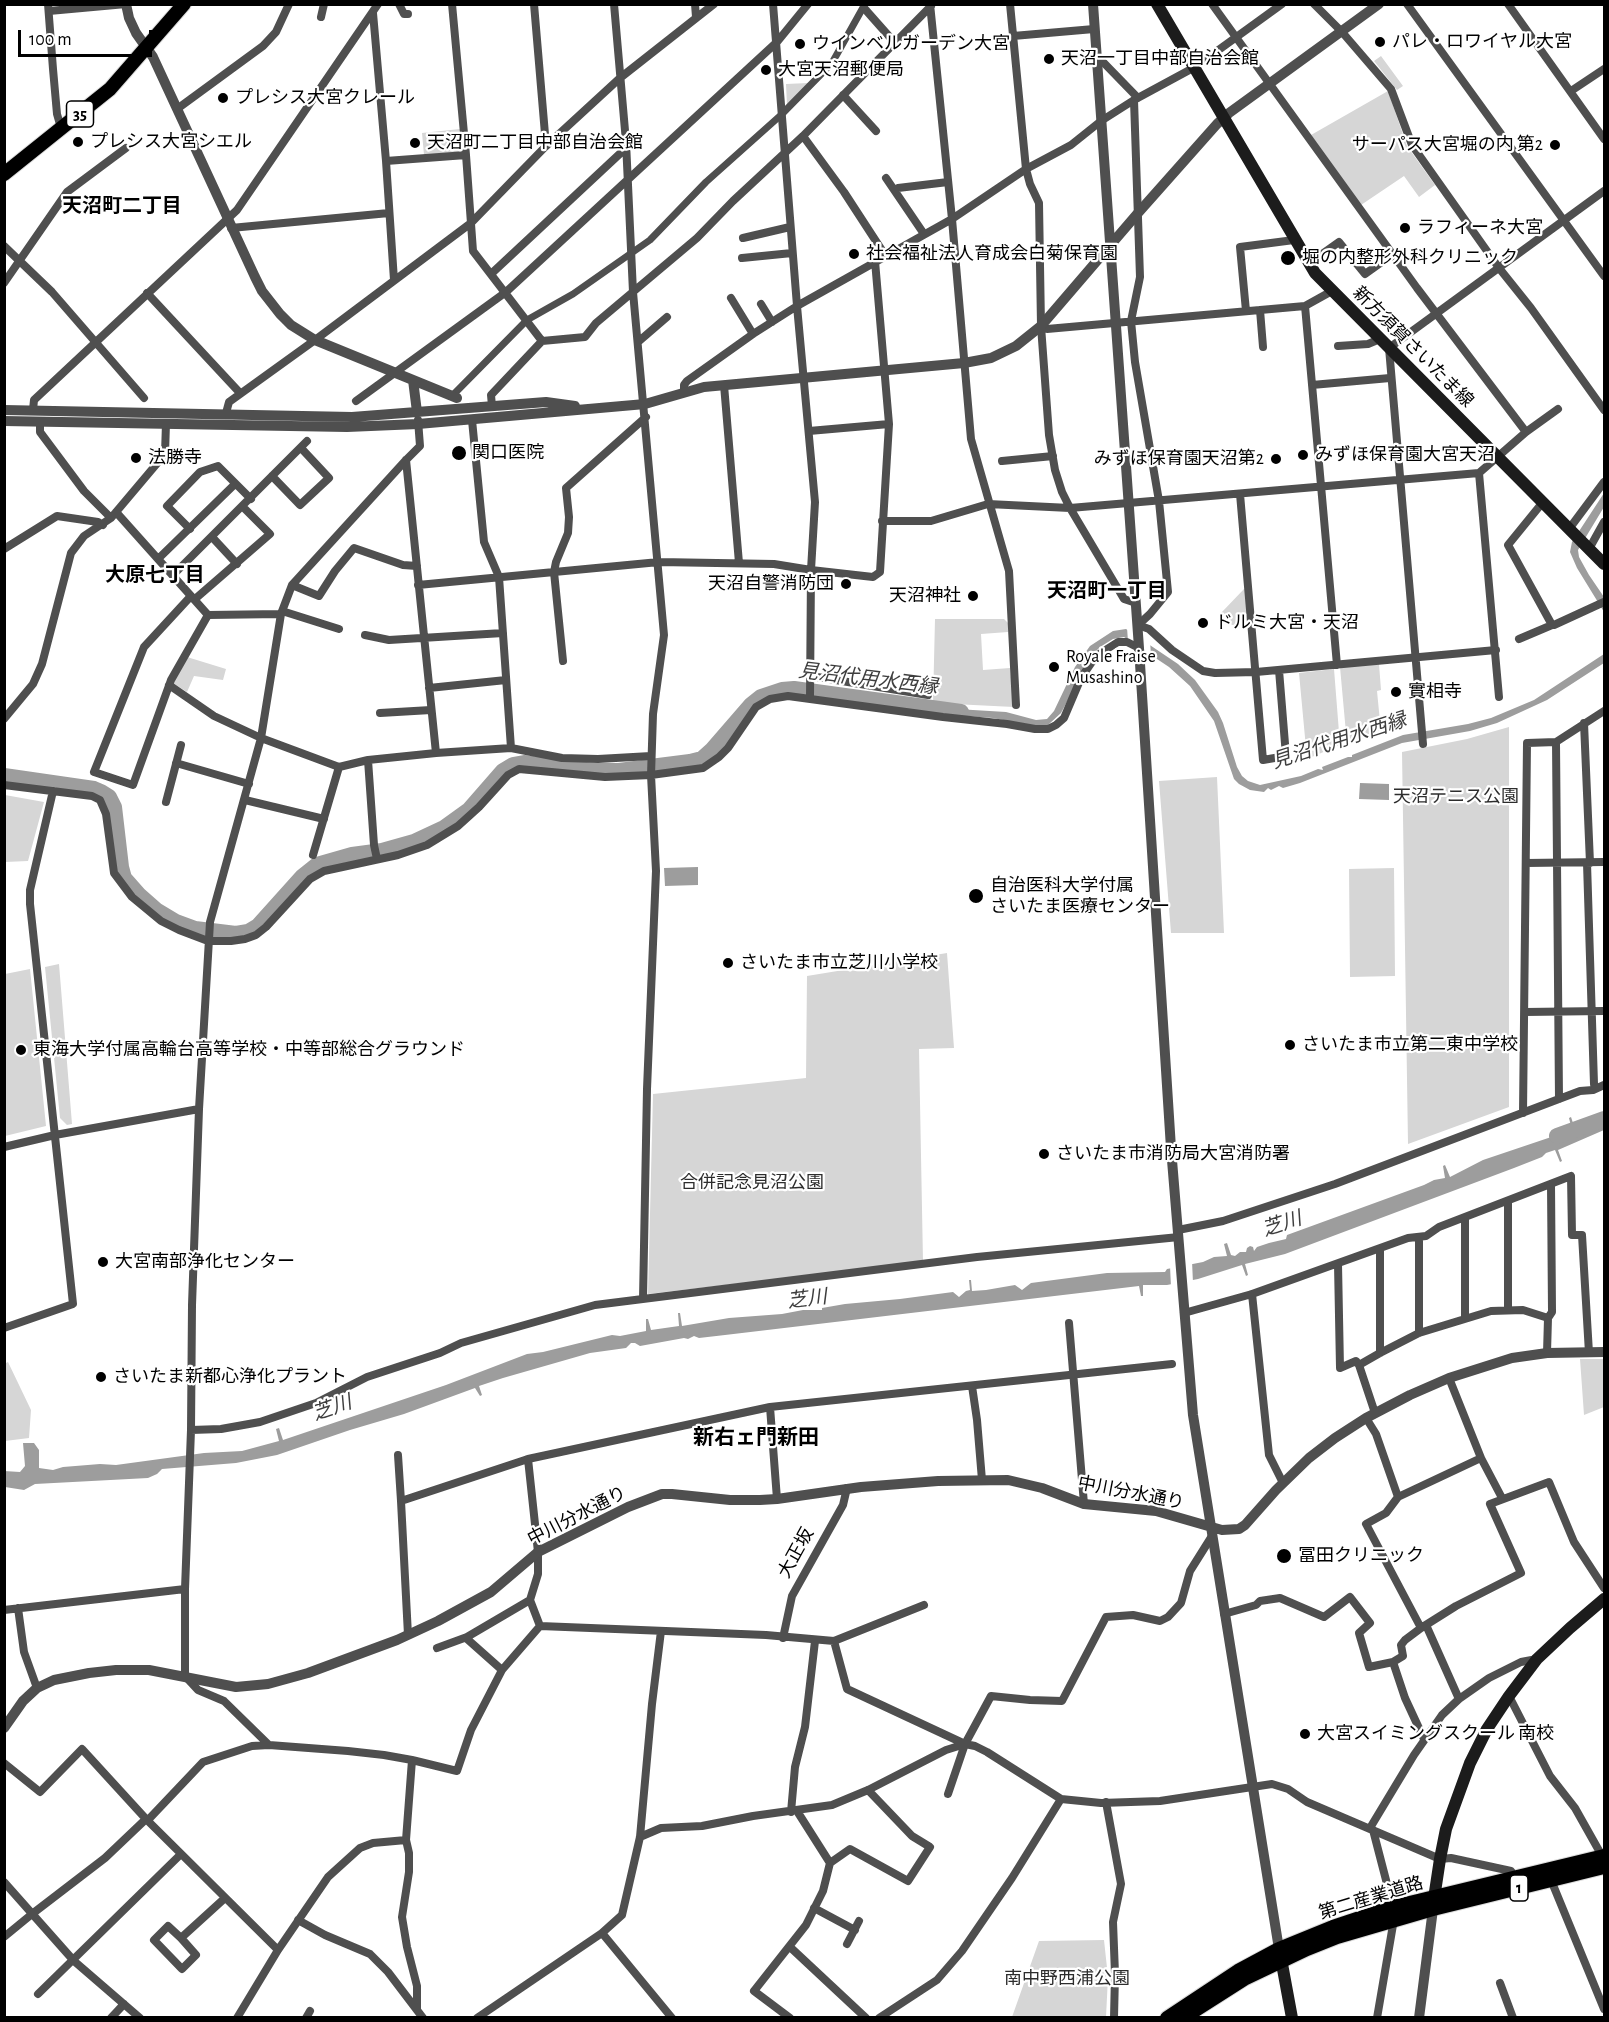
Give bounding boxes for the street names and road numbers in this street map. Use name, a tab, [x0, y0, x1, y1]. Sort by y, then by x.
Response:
road number: 35	[66, 101, 94, 127]
street label: 新方須賀さいたま線	[1348, 282, 1478, 412]
street label: 中川分水通り	[1076, 1472, 1186, 1514]
street label: 中川分水通り	[524, 1482, 630, 1550]
street label: 大正坂	[773, 1524, 819, 1582]
street label: 第二産業道路	[1316, 1872, 1426, 1924]
road number: 1	[1510, 1875, 1528, 1901]

